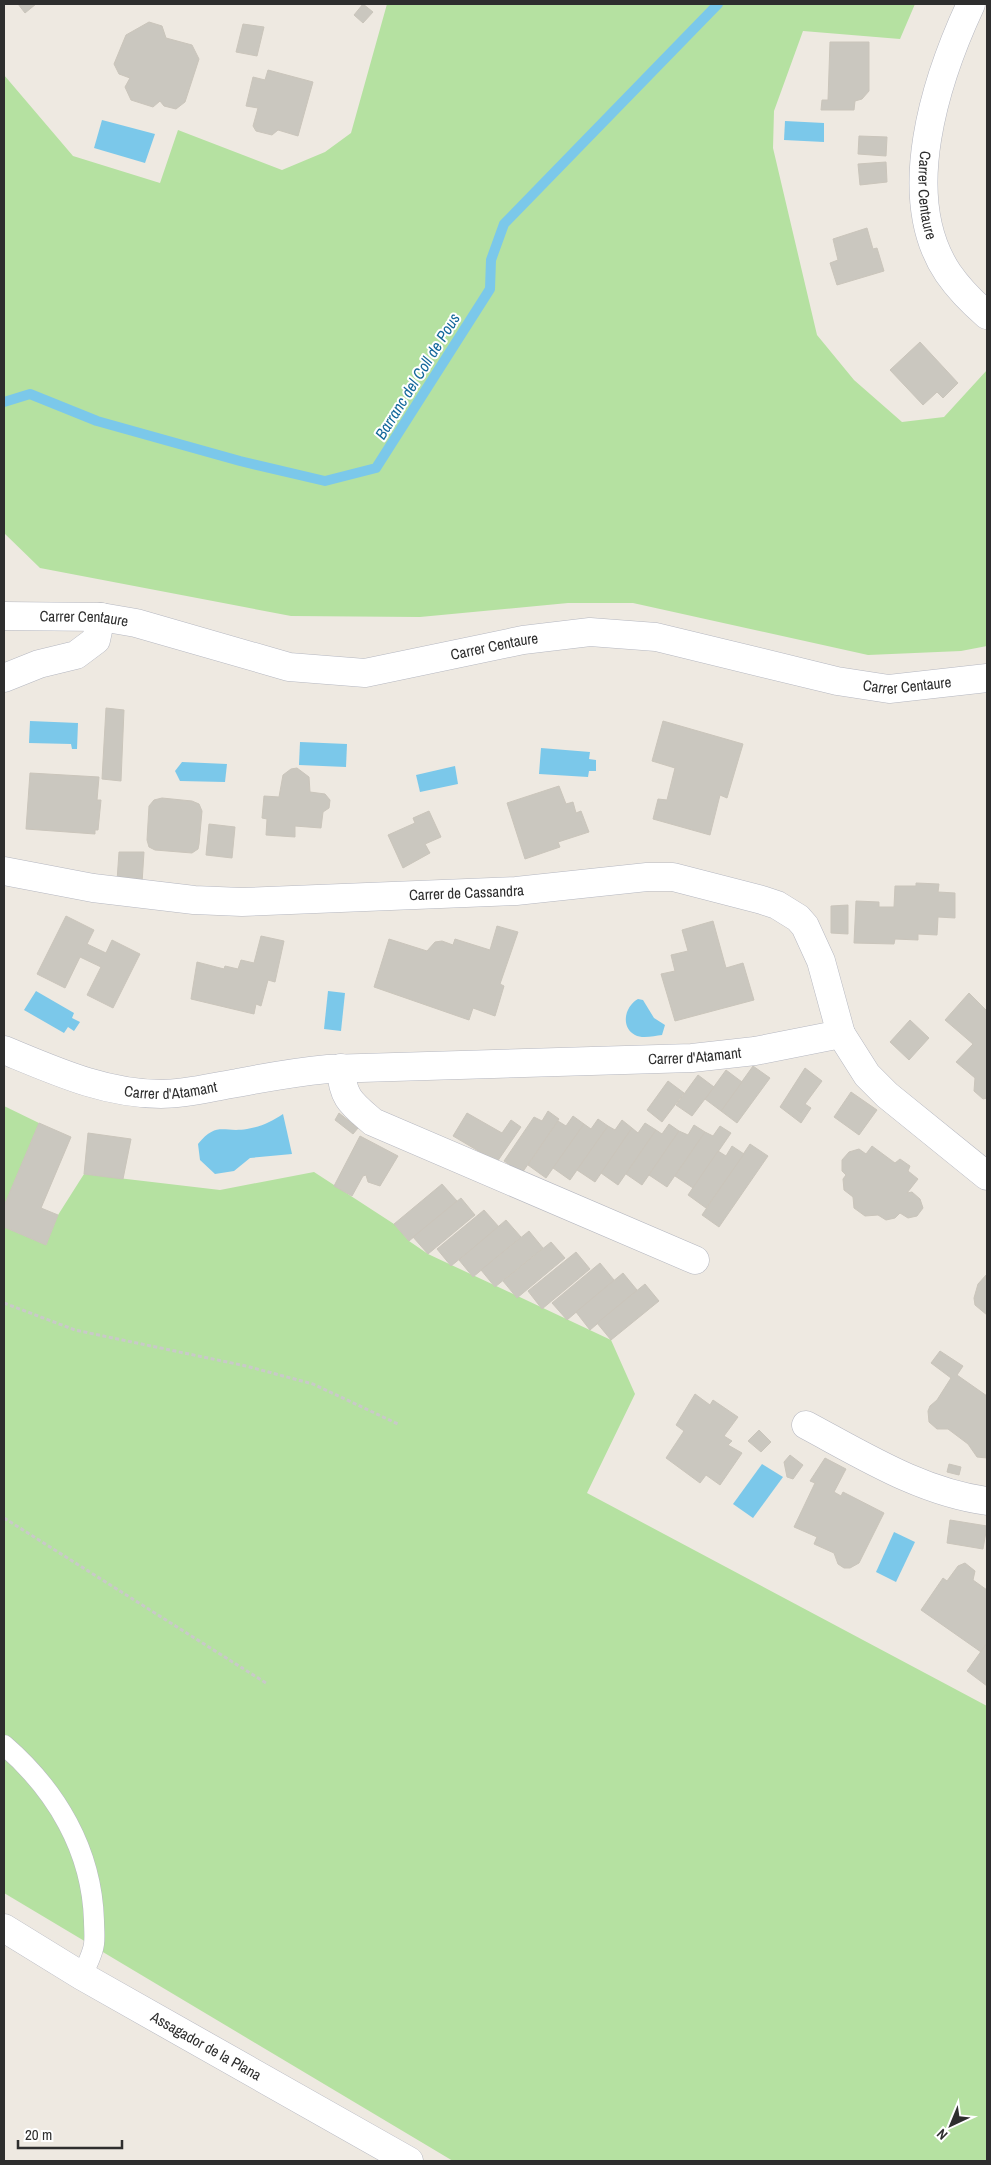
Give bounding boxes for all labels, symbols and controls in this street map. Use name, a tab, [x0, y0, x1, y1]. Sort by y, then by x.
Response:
street label: Carrer Centaure	[913, 150, 942, 242]
water label: Barranc del Coll de Pous	[369, 308, 465, 443]
street label: Carrer Centaure	[39, 605, 130, 632]
street label: Carrer Centaure	[448, 627, 539, 665]
street label: Carrer Centaure	[861, 671, 952, 699]
street label: Carrer de Cassandra	[409, 879, 525, 905]
street label: Carrer d'Atamant	[648, 1042, 743, 1069]
street label: Carrer d'Atamant	[123, 1076, 219, 1104]
street label: Assagador de la Plana	[146, 2006, 265, 2085]
north arrow	[926, 2100, 976, 2150]
scale bar	[18, 2118, 121, 2150]
text: 20 m	[25, 2124, 52, 2145]
text: N	[933, 2125, 951, 2144]

